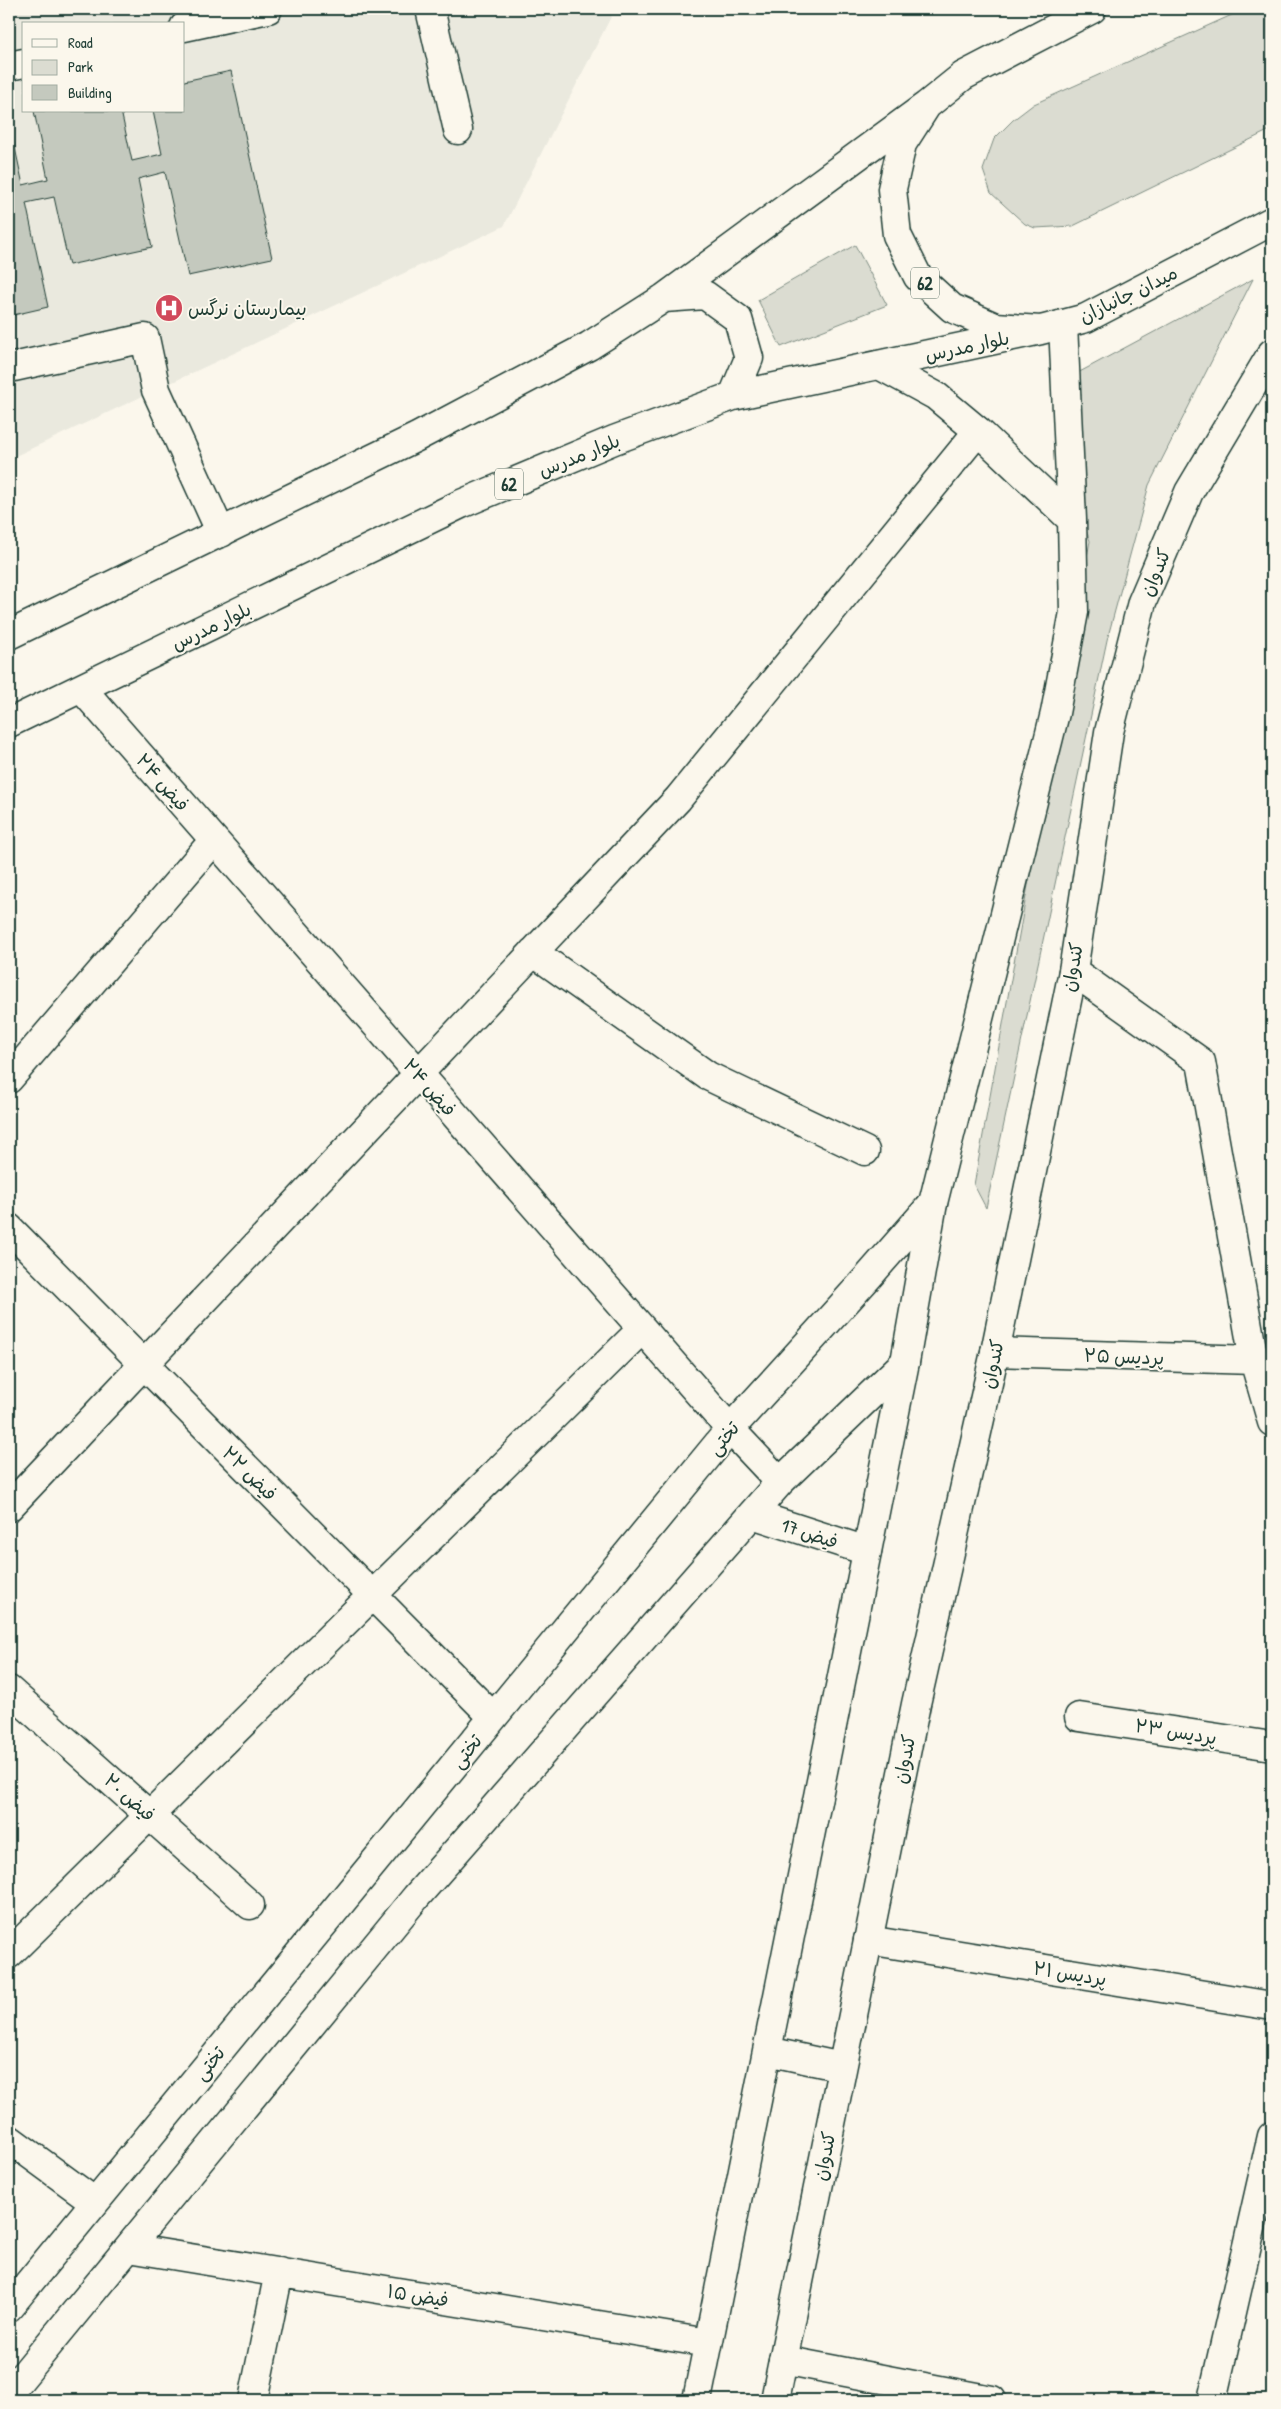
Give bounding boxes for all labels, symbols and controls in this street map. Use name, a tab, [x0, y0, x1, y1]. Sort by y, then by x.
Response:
legend	[22, 22, 185, 112]
text: Road	[68, 32, 93, 53]
text: Park	[68, 56, 93, 77]
text: Building	[68, 82, 112, 103]
street label: میدان جانبازان	[1074, 259, 1182, 329]
road number: 62	[911, 268, 939, 298]
hospital icon: بیمارستان نرگس	[154, 293, 184, 323]
place label: بیمارستان نرگس	[188, 295, 307, 321]
street label: بلوار مدرس	[922, 324, 1012, 368]
street label: بلوار مدرس	[534, 427, 624, 483]
road number: 62	[495, 468, 523, 499]
street label: کندوان	[1133, 544, 1177, 600]
street label: بلوار مدرس	[167, 596, 255, 656]
street label: فیض ۲۴	[131, 747, 195, 817]
street label: کندوان	[1055, 940, 1089, 994]
street label: فیض ۲۴	[398, 1052, 462, 1122]
street label: کندوان	[974, 1337, 1010, 1391]
street label: پردیس ۲۵	[1083, 1342, 1165, 1370]
street label: تختی	[701, 1415, 745, 1461]
street label: فیض ۲۲	[217, 1440, 283, 1506]
street label: فیض 17	[778, 1512, 842, 1554]
street label: پردیس ۲۳	[1133, 1712, 1219, 1750]
street label: تختی	[444, 1728, 488, 1774]
street label: کندوان	[886, 1732, 922, 1786]
street label: فیض ۲۰	[99, 1767, 161, 1827]
street label: پردیس ۲۱	[1031, 1954, 1109, 1992]
street label: تختی	[187, 2040, 231, 2086]
street label: کندوان	[806, 2129, 842, 2183]
street label: فیض ۱۵	[385, 2277, 451, 2313]

